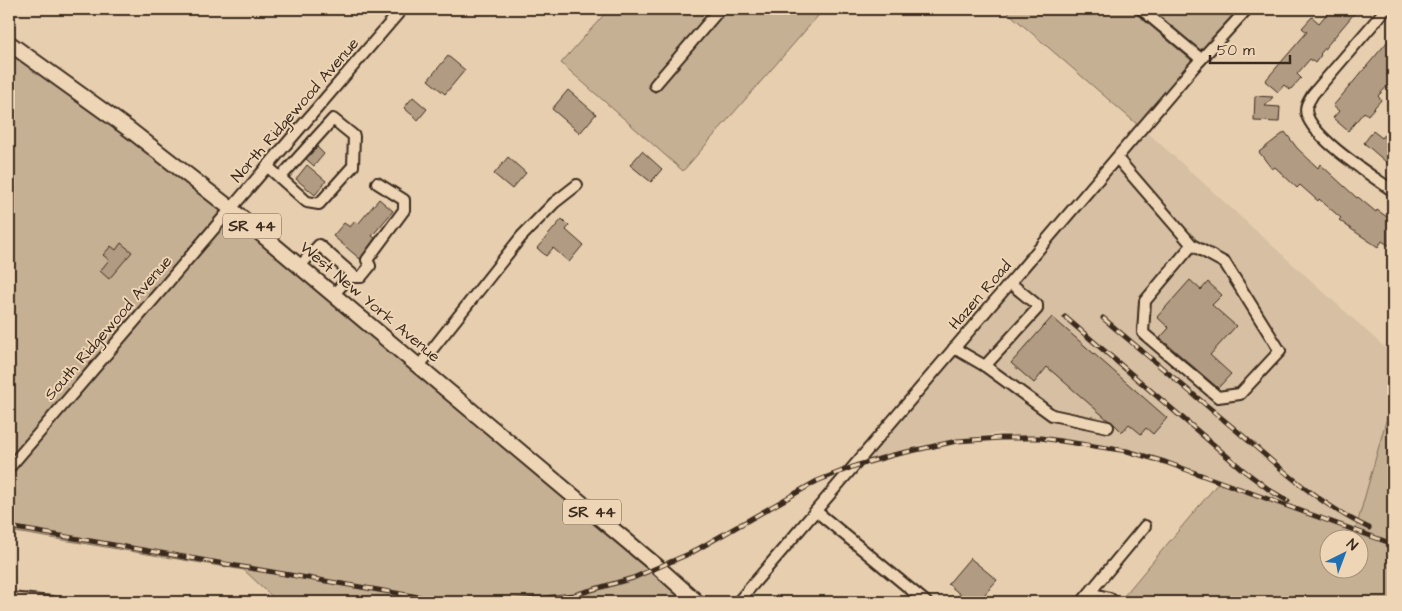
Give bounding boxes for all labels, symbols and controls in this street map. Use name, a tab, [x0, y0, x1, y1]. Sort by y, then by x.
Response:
scale bar	[1210, 32, 1290, 64]
street label: North Ridgewood Avenue	[226, 33, 365, 188]
text: 50 m	[1217, 40, 1255, 61]
road number: SR 44	[223, 214, 281, 238]
street label: West New York Avenue	[295, 237, 445, 368]
street label: South Ridgewood Avenue	[39, 251, 178, 406]
street label: Hazen Road	[944, 255, 1016, 335]
road number: SR 44	[563, 500, 621, 524]
north arrow	[1320, 528, 1370, 578]
text: N	[1342, 535, 1362, 556]

